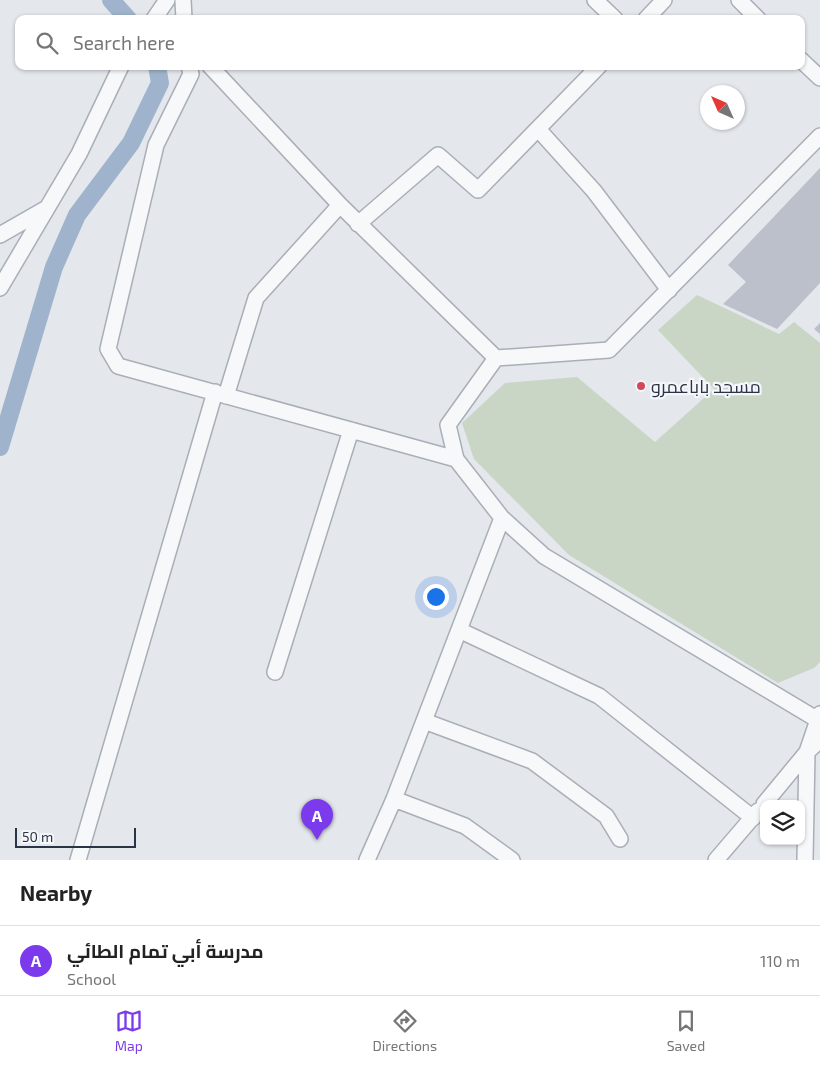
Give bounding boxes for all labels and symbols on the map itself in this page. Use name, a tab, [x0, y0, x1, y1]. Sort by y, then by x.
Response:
north arrow	[700, 85, 745, 130]
place label: مسجد باباعمرو	[651, 375, 761, 398]
marker: مسجد باباعمرو	[635, 380, 647, 392]
your location	[423, 584, 449, 610]
pin: A	[301, 799, 333, 840]
scale bar	[15, 825, 136, 848]

